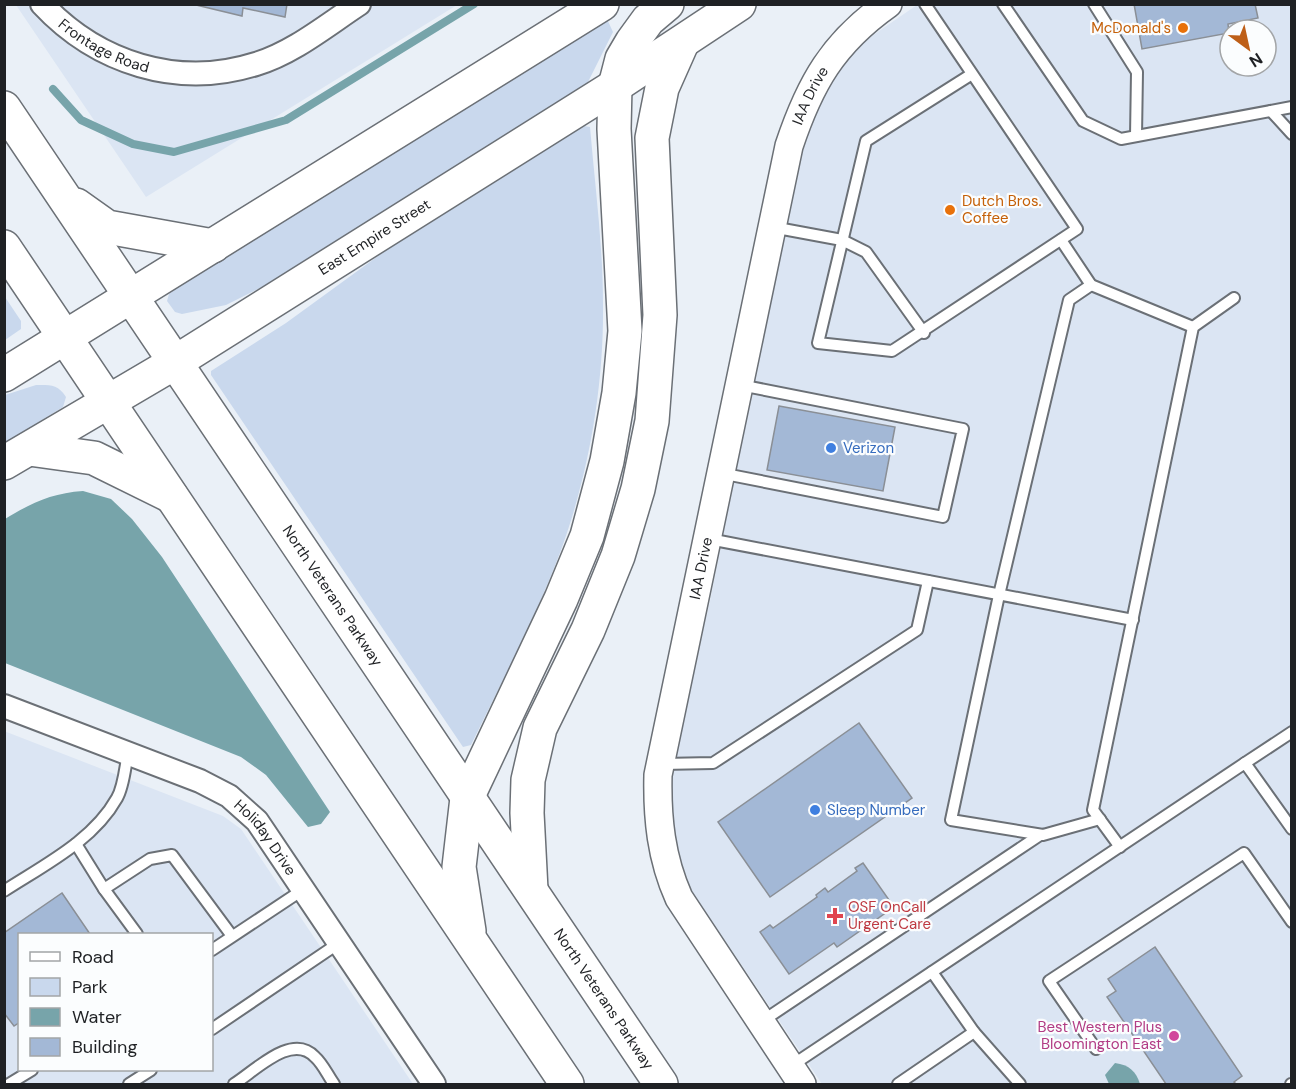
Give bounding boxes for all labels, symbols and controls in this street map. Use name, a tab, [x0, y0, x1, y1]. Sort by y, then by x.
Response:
street label: Frontage Road	[54, 14, 151, 77]
place label: McDonald's	[1091, 18, 1171, 38]
north arrow	[1218, 18, 1278, 78]
marker: McDonald's	[1176, 21, 1190, 35]
text: N	[1245, 48, 1267, 72]
street label: IAA Drive	[787, 62, 833, 128]
place label: Dutch Bros. Coffee	[962, 191, 1042, 228]
street label: East Empire Street	[315, 194, 435, 280]
marker: Dutch Bros. Coffee	[943, 203, 957, 217]
place label: Verizon	[843, 438, 894, 458]
marker: Verizon	[824, 441, 838, 455]
street label: North Veterans Parkway	[278, 521, 387, 671]
street label: IAA Drive	[685, 535, 717, 601]
street label: Holiday Drive	[230, 795, 301, 879]
place label: Sleep Number	[827, 800, 926, 820]
marker: Sleep Number	[808, 803, 822, 817]
place label: OSF OnCall Urgent Care	[848, 897, 931, 934]
marker: OSF OnCall Urgent Care	[826, 907, 844, 925]
street label: North Veterans Parkway	[549, 925, 659, 1074]
legend	[18, 933, 213, 1071]
text: Road	[72, 945, 114, 969]
text: Park	[72, 975, 108, 999]
text: Water	[72, 1005, 122, 1029]
place label: Best Western Plus Bloomington East	[1037, 1017, 1162, 1054]
marker: Best Western Plus Bloomington East	[1167, 1029, 1181, 1043]
text: Building	[72, 1035, 137, 1059]

